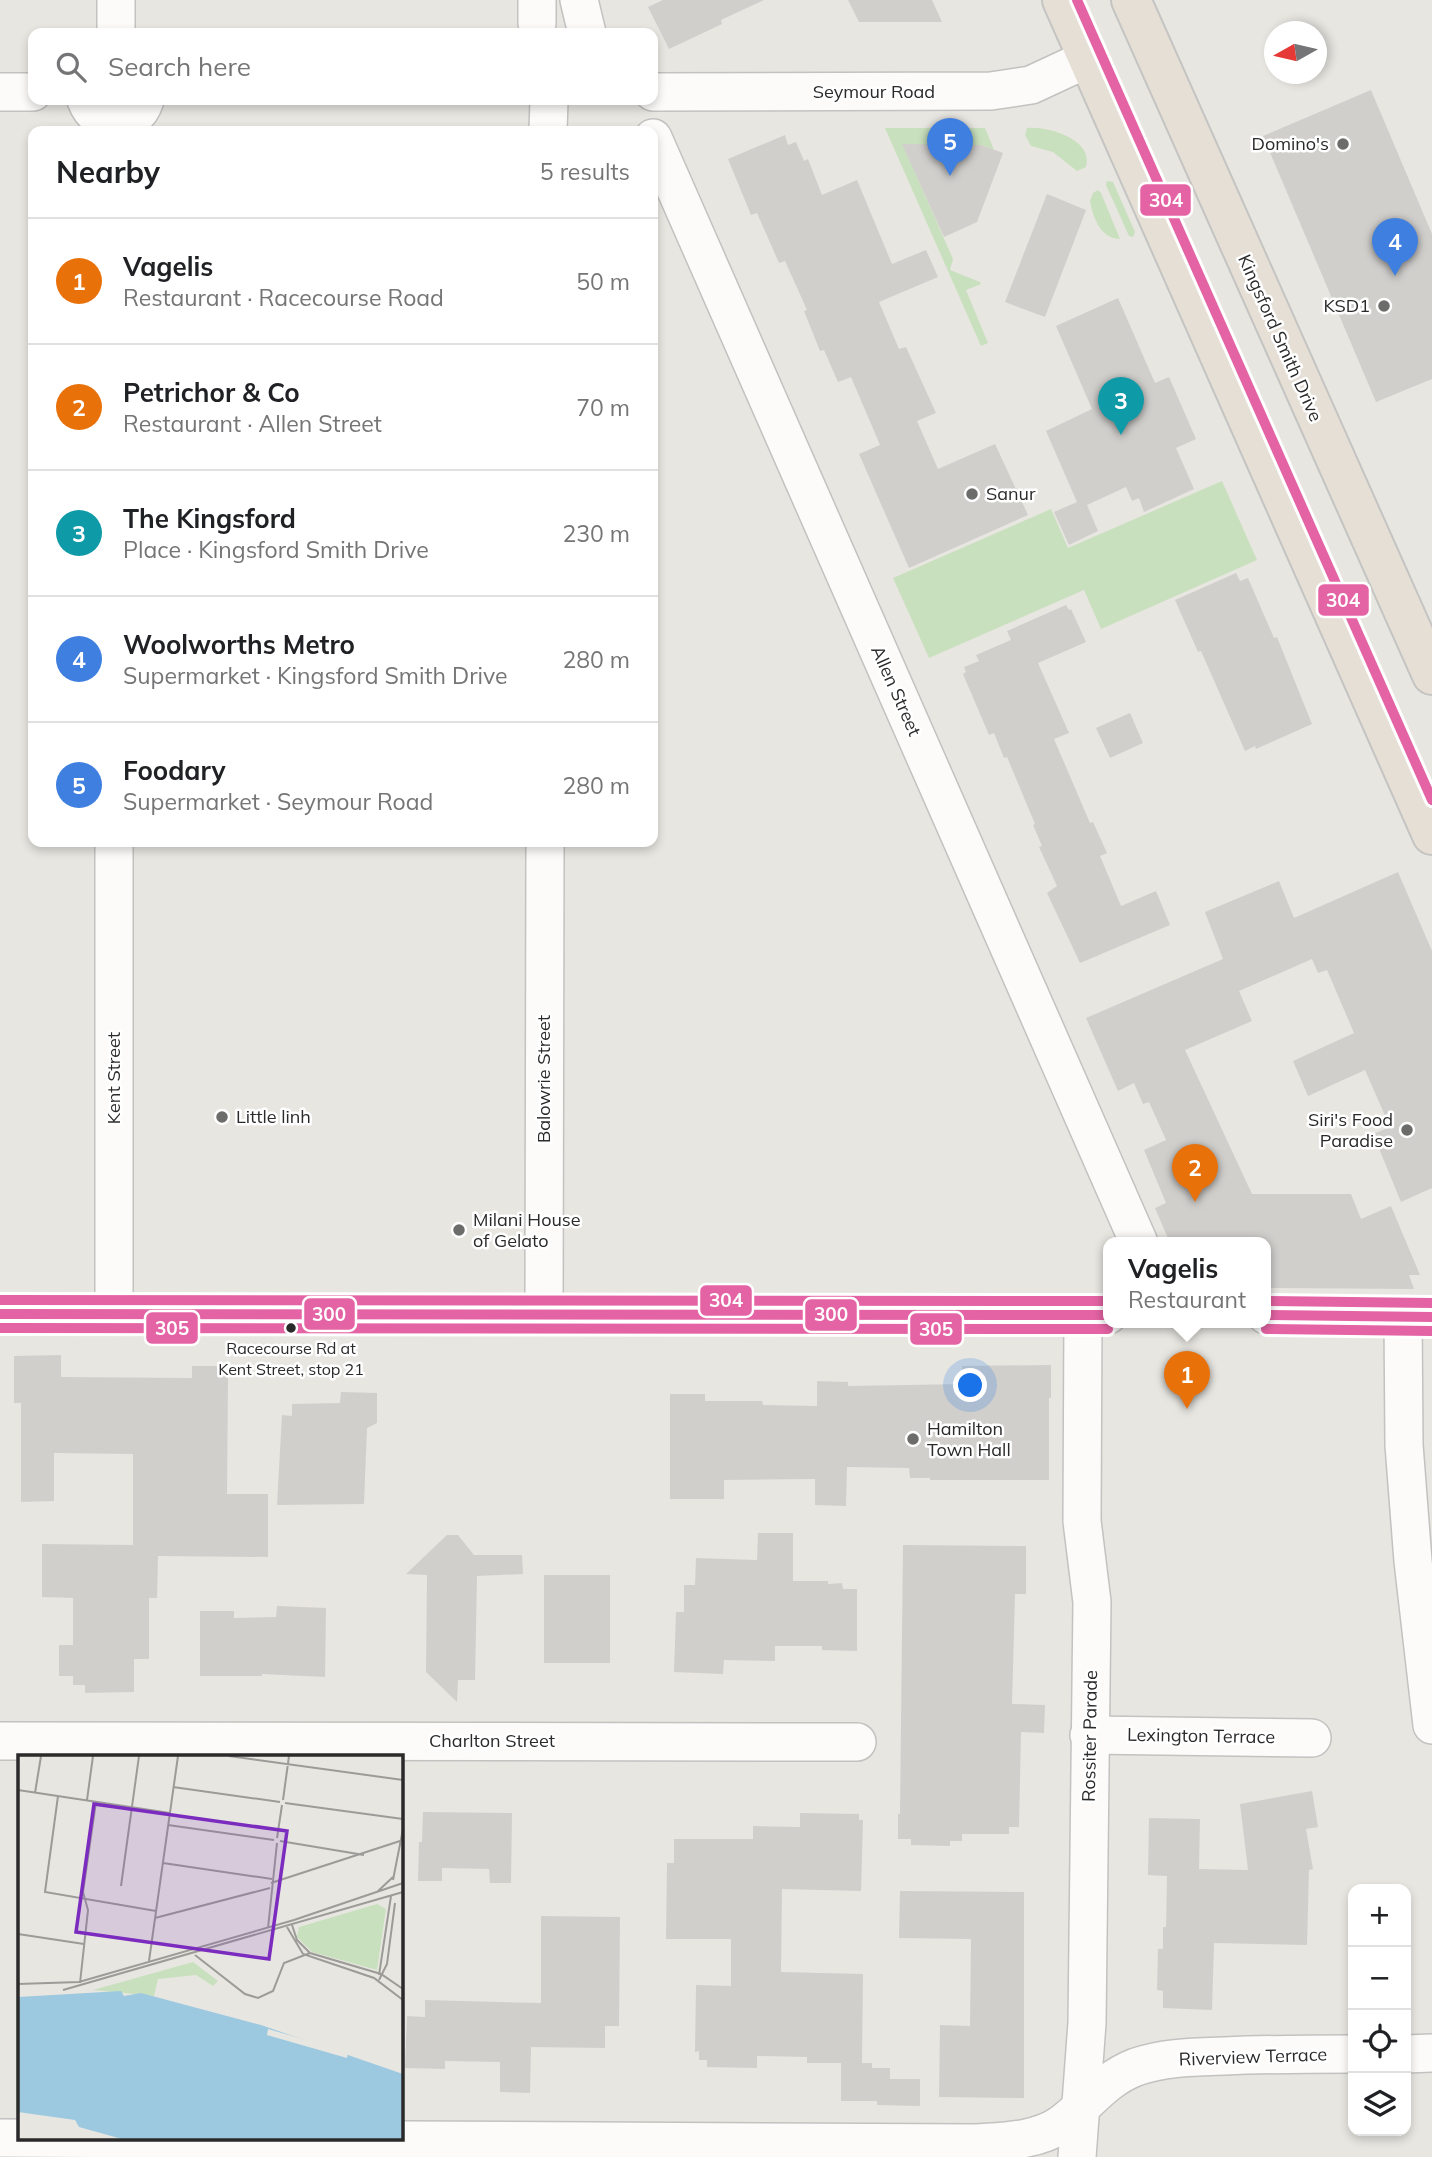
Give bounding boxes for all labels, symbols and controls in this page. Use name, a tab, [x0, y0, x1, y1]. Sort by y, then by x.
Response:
north arrow	[1264, 21, 1327, 84]
search box	[28, 28, 658, 105]
icon: search	[52, 48, 90, 86]
text: Search here	[108, 50, 251, 83]
street label: Seymour Road	[813, 80, 935, 103]
pin: 5	[927, 118, 973, 176]
place label: Domino's	[1251, 132, 1329, 155]
marker: Domino's	[1335, 136, 1351, 152]
text: Nearby	[56, 153, 160, 191]
text: 5 results	[540, 157, 630, 186]
line badge: 304	[1139, 183, 1192, 217]
text: 304	[1149, 188, 1184, 212]
pin: 4	[1372, 218, 1418, 276]
text: Vagelis	[123, 250, 213, 283]
street label: Kingsford Smith Drive	[1233, 251, 1328, 425]
text: 1	[72, 267, 86, 296]
text: 50 m	[576, 267, 630, 296]
text: Restaurant · Racecourse Road	[123, 283, 444, 312]
place label: KSD1	[1324, 294, 1370, 317]
marker: KSD1	[1376, 298, 1392, 314]
text: Petrichor & Co	[123, 376, 300, 409]
pin: 3	[1098, 377, 1144, 435]
text: 2	[72, 393, 86, 422]
text: 70 m	[576, 393, 630, 422]
text: Restaurant · Allen Street	[123, 409, 382, 438]
place label: Sanur	[986, 482, 1036, 505]
marker: Sanur	[964, 486, 980, 502]
text: The Kingsford	[123, 502, 296, 535]
text: 3	[72, 519, 86, 548]
text: 230 m	[562, 519, 630, 548]
text: Place · Kingsford Smith Drive	[123, 535, 429, 564]
line badge: 304	[1317, 583, 1370, 617]
text: 304	[1326, 588, 1361, 612]
text: Woolworths Metro	[123, 628, 355, 661]
street label: Allen Street	[866, 642, 927, 740]
text: 4	[72, 645, 86, 674]
text: 280 m	[562, 645, 630, 674]
text: Supermarket · Kingsford Smith Drive	[123, 661, 508, 690]
text: Foodary	[123, 754, 226, 787]
text: 5	[72, 771, 86, 800]
text: 280 m	[562, 771, 630, 800]
text: Supermarket · Seymour Road	[123, 787, 433, 816]
street label: Balowrie Street	[532, 1015, 555, 1143]
street label: Kent Street	[102, 1032, 125, 1124]
place label: Little linh	[236, 1105, 311, 1128]
place label: Siri's Food Paradise	[1308, 1108, 1393, 1152]
marker: Little linh	[214, 1109, 230, 1125]
marker: Siri's Food Paradise	[1399, 1122, 1415, 1138]
pin: 2	[1172, 1144, 1218, 1202]
place label: Milani House of Gelato	[473, 1208, 581, 1252]
marker: Milani House of Gelato	[451, 1222, 467, 1238]
popup	[1103, 1237, 1271, 1328]
text: Vagelis	[1128, 1252, 1218, 1285]
line badge: 304	[699, 1284, 753, 1317]
text: Restaurant	[1128, 1285, 1246, 1314]
text: 304	[709, 1288, 744, 1312]
line badge: 300	[303, 1297, 356, 1331]
line badge: 300	[804, 1298, 858, 1332]
text: 300	[312, 1302, 346, 1326]
text: 300	[814, 1302, 848, 1326]
line badge: 305	[145, 1311, 199, 1345]
line badge: 305	[909, 1312, 963, 1346]
text: 305	[155, 1316, 189, 1340]
text: 305	[919, 1317, 953, 1341]
marker: Racecourse Rd at Kent Street, stop 21	[284, 1321, 298, 1335]
place label: Racecourse Rd at Kent Street, stop 21	[218, 1338, 364, 1379]
pin: 1	[1164, 1351, 1210, 1409]
your location	[953, 1368, 987, 1402]
place label: Hamilton Town Hall	[927, 1417, 1011, 1461]
marker: Hamilton Town Hall	[905, 1431, 921, 1447]
street label: Rossiter Parade	[1077, 1670, 1102, 1802]
street label: Lexington Terrace	[1127, 1723, 1275, 1748]
street label: Charlton Street	[429, 1729, 555, 1752]
inset map	[18, 1755, 402, 2140]
map controls	[1348, 1884, 1411, 2136]
button: +	[1348, 1884, 1411, 1947]
button: −	[1348, 1947, 1411, 2010]
button: locate	[1348, 2010, 1411, 2073]
street label: Riverview Terrace	[1178, 2042, 1328, 2071]
button: layers	[1348, 2073, 1411, 2136]

